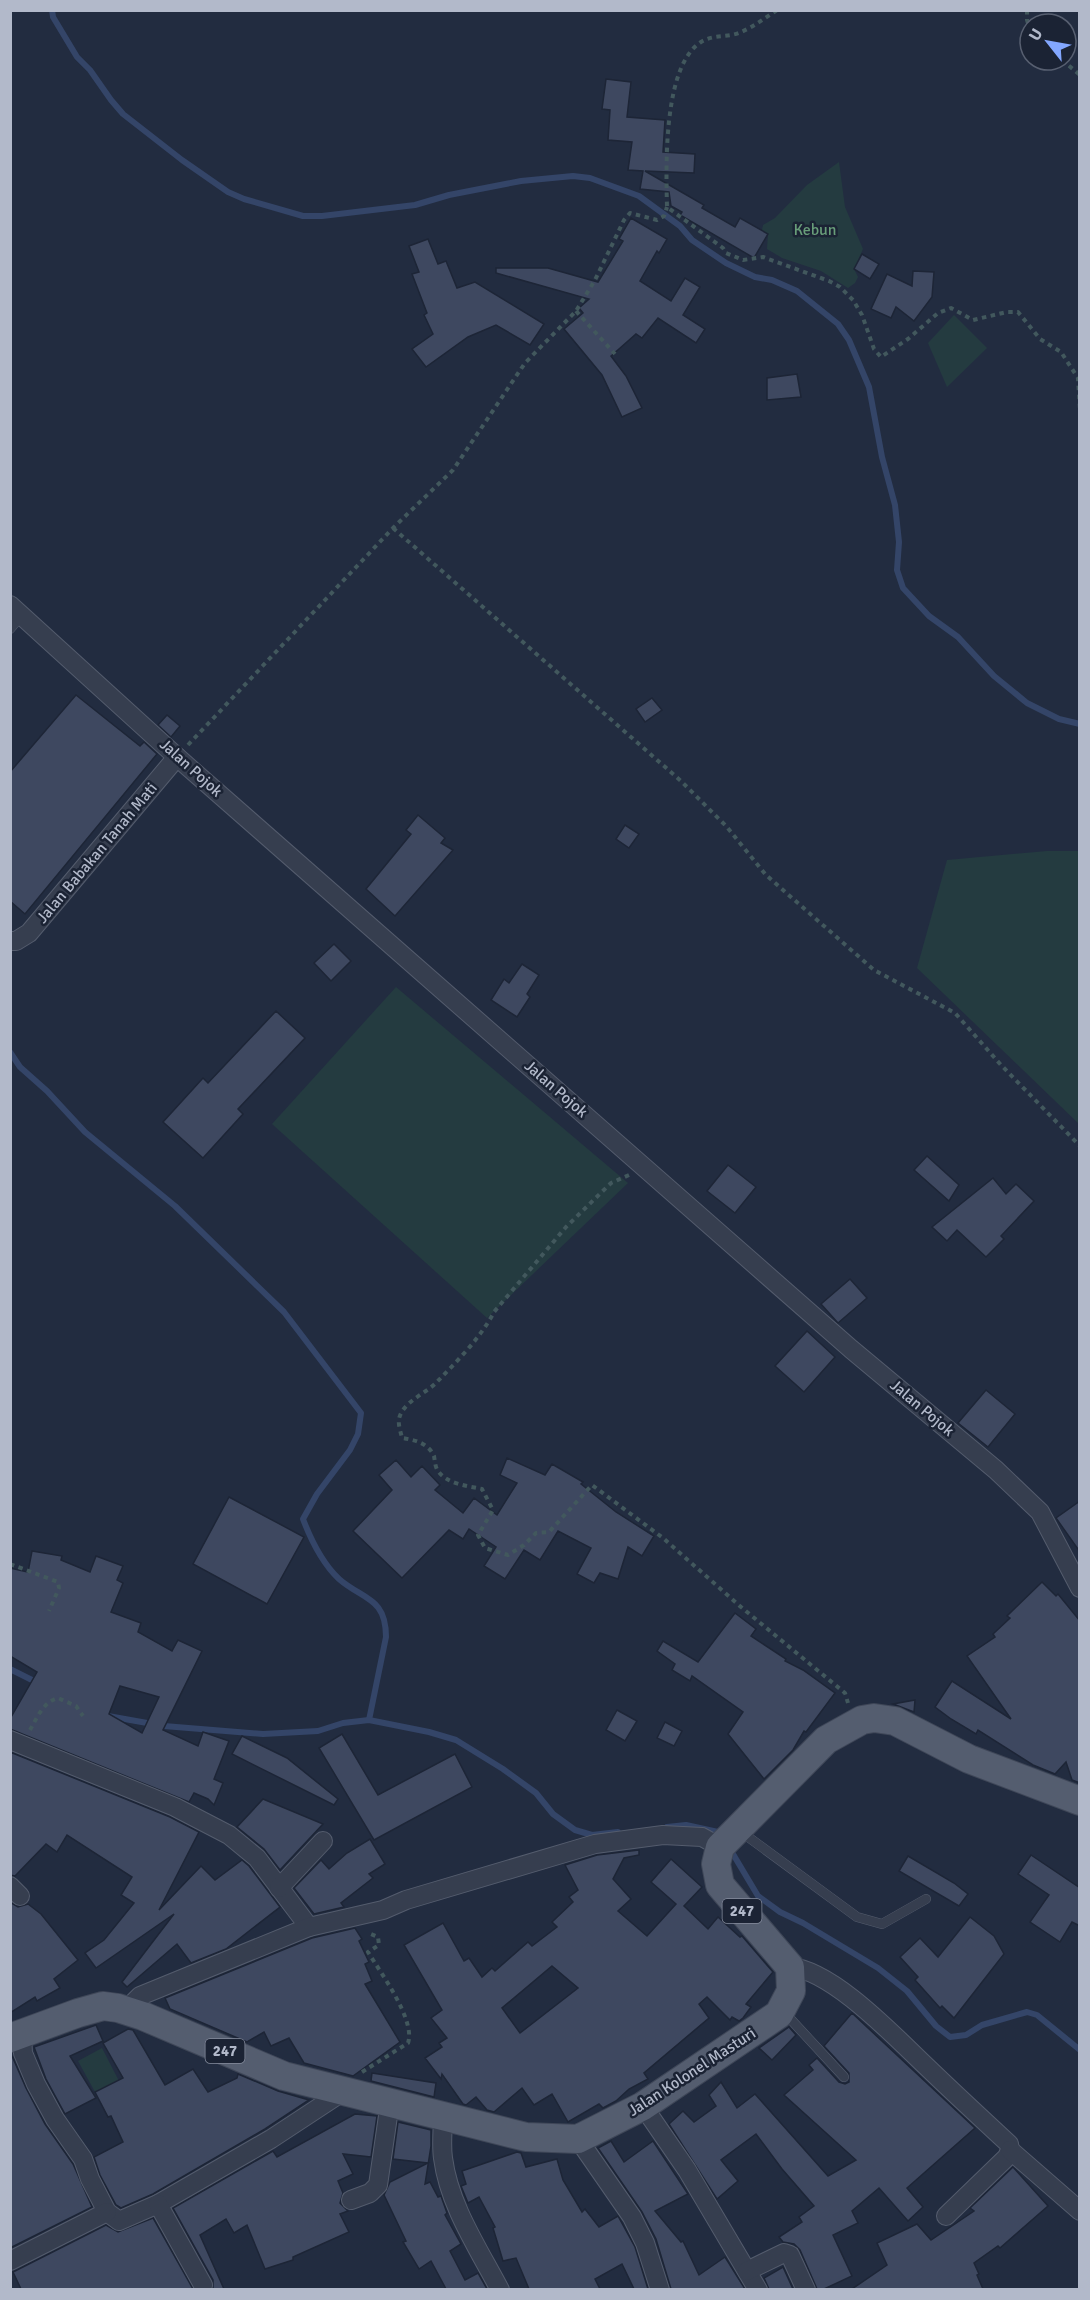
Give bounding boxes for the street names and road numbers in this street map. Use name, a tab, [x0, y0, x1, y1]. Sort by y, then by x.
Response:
street label: Jalan Pojok	[155, 735, 227, 801]
street label: Jalan Babakan Tanah Mati	[32, 779, 162, 927]
street label: Jalan Pojok	[520, 1056, 592, 1122]
street label: Jalan Pojok	[886, 1375, 958, 1441]
road number: 247	[722, 1899, 762, 1923]
street label: Jalan Kolonel Masturi	[624, 2023, 760, 2121]
road number: 247	[206, 2039, 244, 2063]

